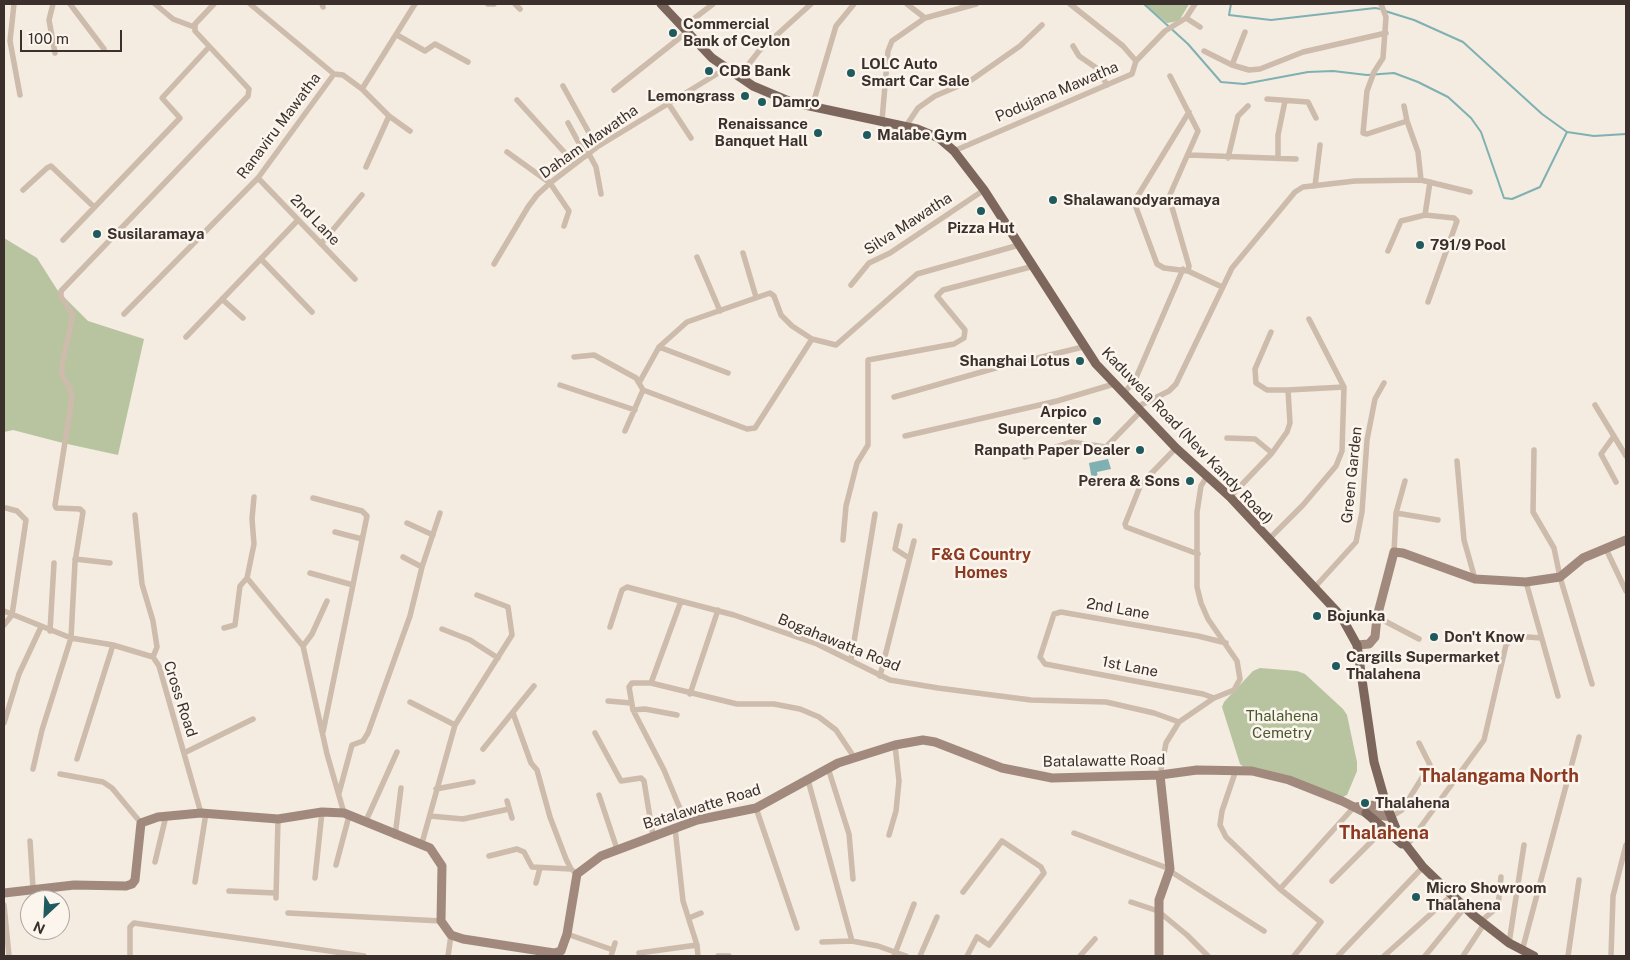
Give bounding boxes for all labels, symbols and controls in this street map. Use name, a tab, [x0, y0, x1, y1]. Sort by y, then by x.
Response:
place label: Commercial Bank of Ceylon	[683, 15, 790, 50]
scale bar	[22, 20, 125, 52]
marker: Commercial Bank of Ceylon	[667, 27, 679, 39]
text: 100 m	[28, 30, 69, 47]
place label: LOLC Auto Smart Car Sale	[861, 55, 970, 90]
street label: Podujana Mawatha	[993, 58, 1121, 126]
place label: CDB Bank	[719, 62, 791, 80]
marker: CDB Bank	[703, 65, 715, 77]
marker: LOLC Auto Smart Car Sale	[845, 67, 857, 79]
street label: Ranaviru Mawatha	[233, 69, 325, 183]
place label: Lemongrass	[647, 87, 735, 105]
marker: Lemongrass	[739, 90, 751, 102]
place label: Damro	[772, 93, 820, 111]
marker: Damro	[756, 96, 768, 108]
street label: Daham Mawatha	[536, 101, 642, 183]
place label: Renaissance Banquet Hall	[715, 115, 808, 150]
place label: Malabe Gym	[877, 126, 967, 144]
marker: Renaissance Banquet Hall	[812, 127, 824, 139]
marker: Malabe Gym	[861, 129, 873, 141]
street label: Silva Mawatha	[861, 189, 955, 259]
street label: 2nd Lane	[286, 191, 344, 249]
place label: Shalawanodyaramaya	[1063, 191, 1220, 209]
marker: Shalawanodyaramaya	[1047, 194, 1059, 206]
marker: Pizza Hut	[975, 205, 987, 217]
place label: Pizza Hut	[947, 219, 1015, 237]
place label: Susilaramaya	[107, 225, 204, 243]
marker: Susilaramaya	[91, 228, 103, 240]
place label: 791/9 Pool	[1430, 236, 1506, 254]
marker: 791/9 Pool	[1414, 239, 1426, 251]
street label: Kaduwela Road (New Kandy Road)	[1098, 344, 1276, 528]
place label: Shanghai Lotus	[959, 352, 1070, 370]
marker: Shanghai Lotus	[1074, 355, 1086, 367]
place label: Arpico Supercenter	[997, 403, 1087, 438]
marker: Arpico Supercenter	[1091, 415, 1103, 427]
street label: Green Garden	[1338, 426, 1366, 524]
place label: Ranpath Paper Dealer	[974, 441, 1130, 459]
marker: Ranpath Paper Dealer	[1134, 444, 1146, 456]
place label: Perera & Sons	[1078, 472, 1180, 490]
marker: Perera & Sons	[1184, 475, 1196, 487]
district label: F&G Country Homes	[931, 545, 1031, 583]
street label: 2nd Lane	[1085, 595, 1151, 623]
place label: Bojunka	[1327, 607, 1385, 625]
street label: Bogahawatta Road	[775, 610, 903, 676]
marker: Bojunka	[1311, 610, 1323, 622]
place label: Don't Know	[1444, 628, 1525, 646]
marker: Don't Know	[1428, 631, 1440, 643]
place label: Cargills Supermarket Thalahena	[1346, 648, 1500, 683]
street label: 1st Lane	[1100, 653, 1160, 681]
street label: Cross Road	[159, 659, 201, 739]
marker: Cargills Supermarket Thalahena	[1330, 660, 1342, 672]
park label: Thalahena Cemetry	[1246, 707, 1318, 742]
street label: Batalawatte Road	[1043, 751, 1165, 771]
district label: Thalangama North	[1419, 765, 1579, 787]
street label: Batalawatte Road	[641, 780, 763, 834]
place label: Thalahena	[1375, 794, 1450, 812]
marker: Thalahena	[1359, 797, 1371, 809]
district label: Thalahena	[1339, 822, 1429, 844]
place label: Micro Showroom Thalahena	[1426, 879, 1546, 914]
north arrow	[20, 890, 70, 940]
marker: Micro Showroom Thalahena	[1410, 891, 1422, 903]
text: N	[31, 918, 47, 937]

